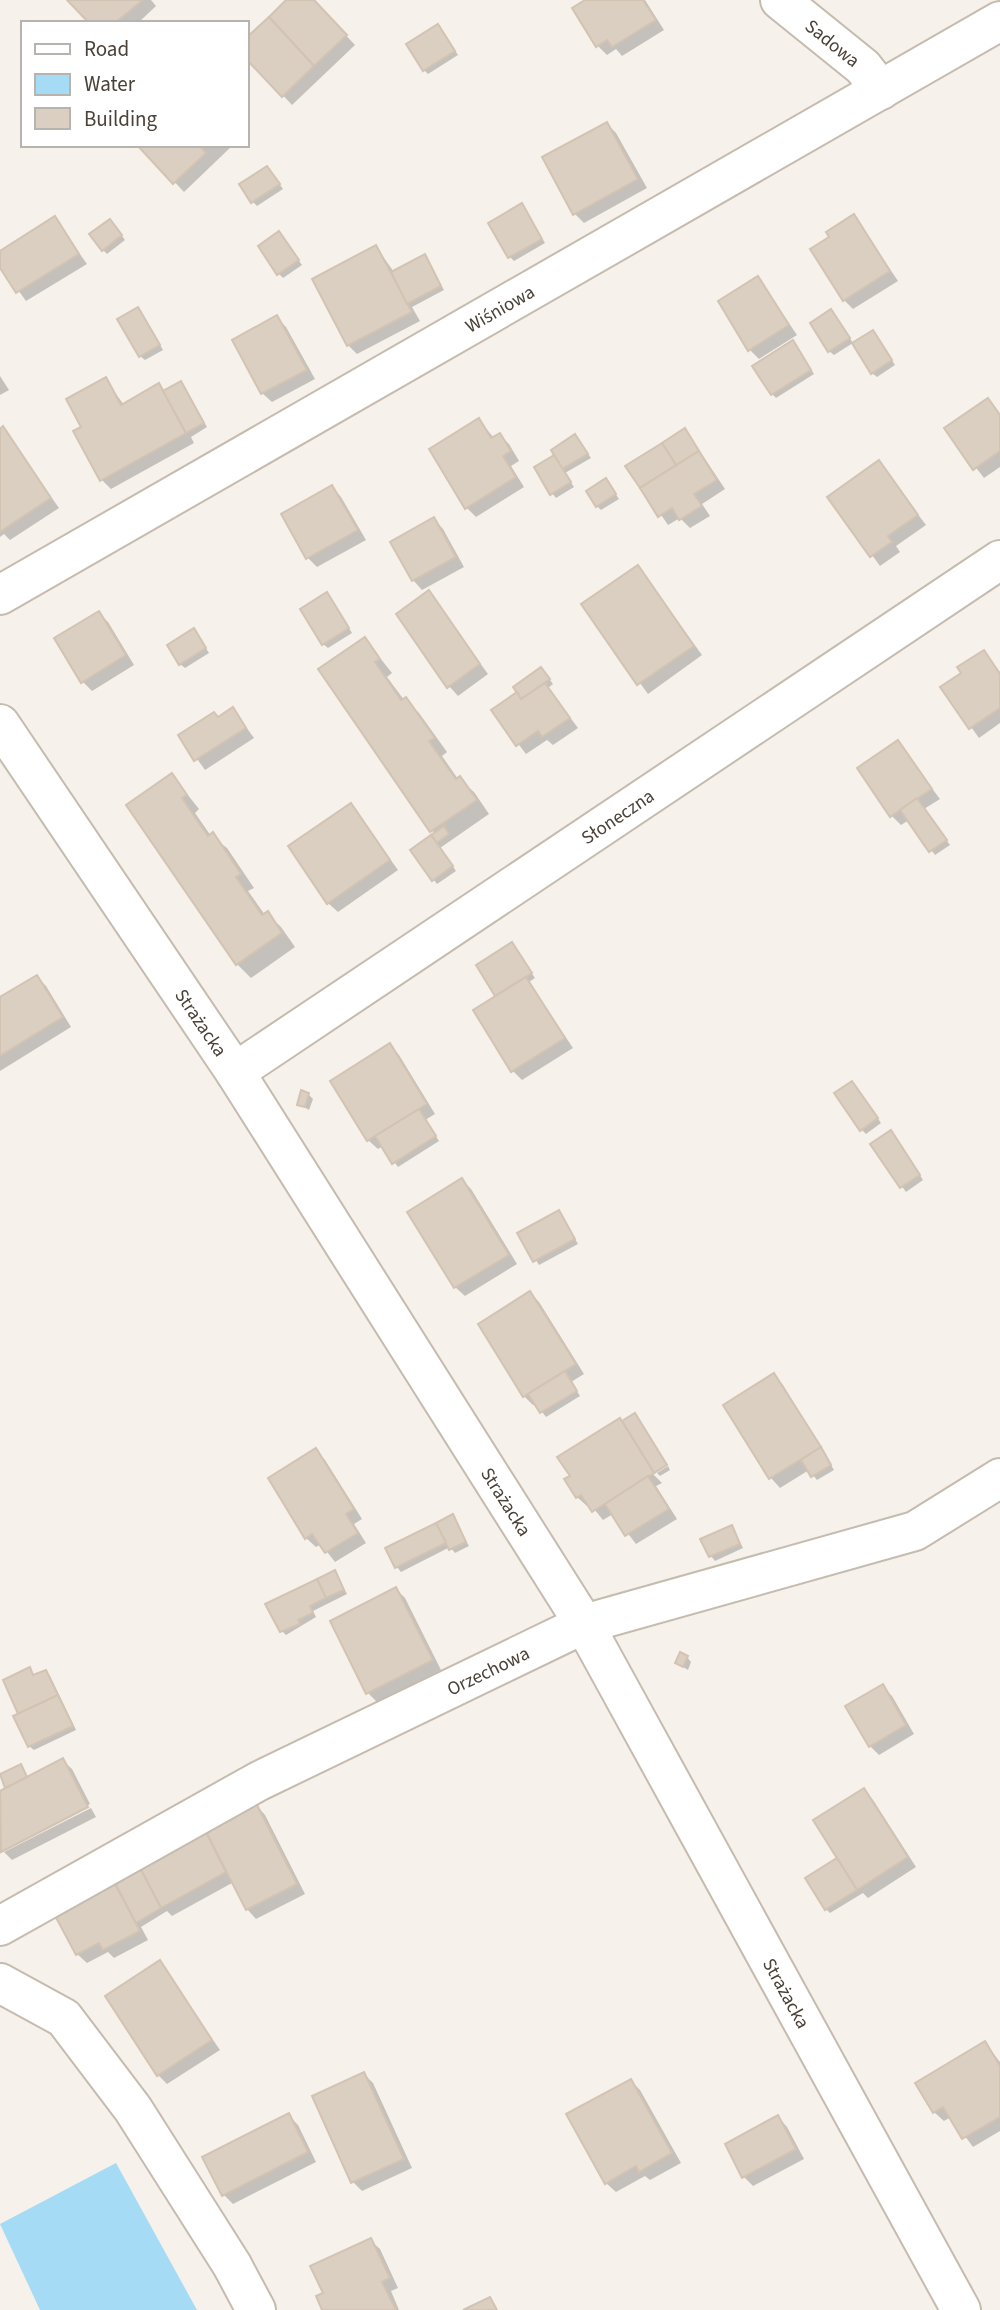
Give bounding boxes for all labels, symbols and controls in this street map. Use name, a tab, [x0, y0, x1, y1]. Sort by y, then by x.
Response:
street label: Sadowa	[799, 13, 865, 74]
legend	[21, 21, 248, 147]
text: Road	[84, 34, 129, 64]
text: Water	[84, 69, 136, 99]
text: Building	[84, 104, 158, 134]
street label: Wiśniowa	[461, 279, 540, 340]
street label: Słoneczna	[576, 783, 660, 852]
street label: Strażacka	[168, 984, 233, 1062]
street label: Strażacka	[473, 1463, 537, 1542]
street label: Orzechowa	[443, 1640, 534, 1703]
street label: Strażacka	[755, 1954, 816, 2034]

